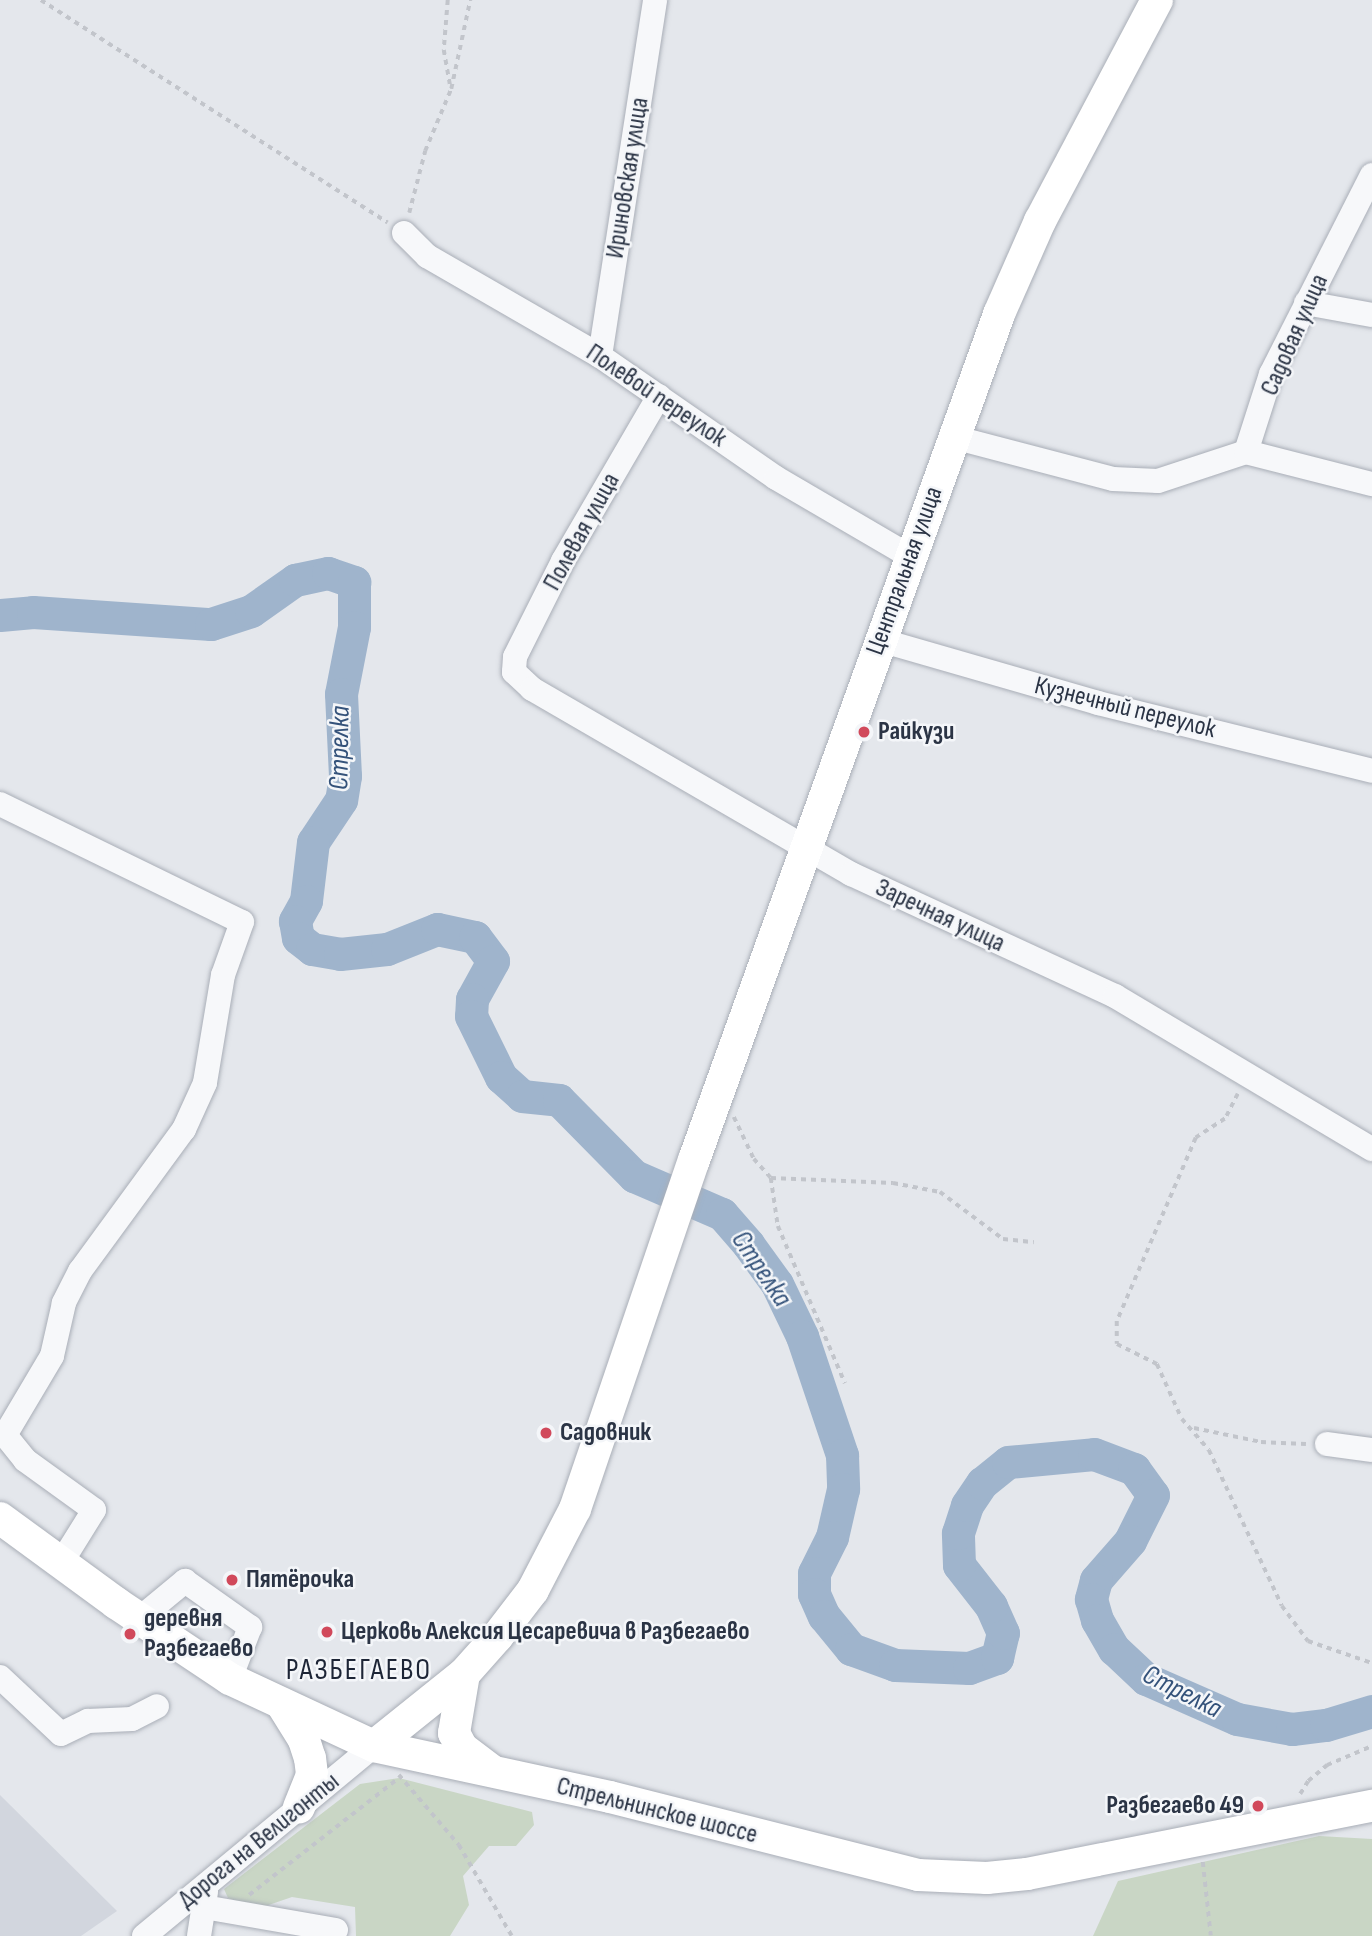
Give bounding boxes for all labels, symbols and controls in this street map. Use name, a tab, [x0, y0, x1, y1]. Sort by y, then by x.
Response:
street label: Ириновская улица	[600, 95, 656, 261]
street label: Садовая улица	[1254, 269, 1336, 401]
street label: Полевой переулок	[580, 338, 732, 454]
street label: Полевая улица	[537, 468, 627, 596]
street label: Центральная улица	[860, 483, 950, 659]
street label: Кузнечный переулок	[1031, 670, 1219, 746]
water label: Стрелка	[322, 706, 358, 790]
place label: Райкузи	[878, 716, 954, 748]
marker: Райкузи	[856, 724, 872, 740]
street label: Заречная улица	[870, 872, 1010, 960]
water label: Стрелка	[724, 1225, 798, 1313]
place label: Садовник	[560, 1417, 651, 1449]
marker: Садовник	[538, 1425, 554, 1441]
place label: Пятёрочка	[246, 1564, 354, 1596]
marker: Пятёрочка	[224, 1572, 240, 1588]
place label: деревня Разбегаево	[144, 1603, 253, 1664]
place label: Церковь Алексия Цесаревича в Разбегаево	[341, 1616, 750, 1648]
marker: Церковь Алексия Цесаревича в Разбегаево	[319, 1624, 335, 1640]
marker: деревня Разбегаево	[122, 1626, 138, 1642]
district label: РАЗБЕГАЕВО	[287, 1652, 431, 1688]
water label: Стрелка	[1137, 1658, 1227, 1726]
street label: Дорога на Велигонты	[172, 1766, 346, 1916]
street label: Стрельнинское шоссе	[553, 1771, 761, 1851]
place label: Разбегаево 49	[1106, 1790, 1244, 1822]
marker: Разбегаево 49	[1250, 1798, 1266, 1814]

